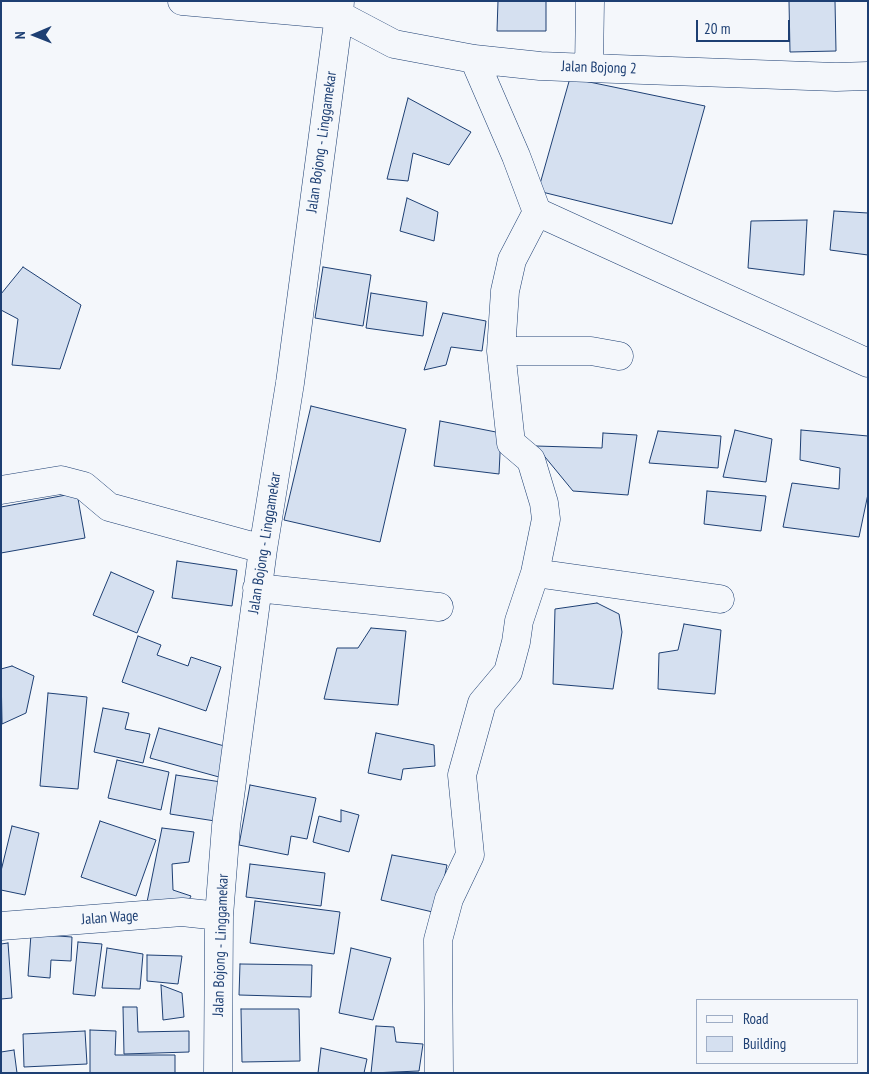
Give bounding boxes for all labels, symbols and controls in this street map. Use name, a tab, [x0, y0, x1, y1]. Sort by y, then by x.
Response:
north arrow	[10, 10, 60, 60]
scale bar	[699, 10, 793, 42]
text: 20 m	[704, 19, 730, 38]
text: N	[11, 31, 29, 39]
street label: Jalan Bojong 2	[561, 58, 637, 78]
street label: Jalan Bojong - Linggamekar	[303, 70, 341, 214]
street label: Jalan Bojong - Linggamekar	[245, 471, 285, 615]
street label: Jalan Bojong - Linggamekar	[210, 873, 232, 1017]
street label: Jalan Wage	[81, 907, 139, 929]
legend	[696, 999, 859, 1064]
text: Road	[743, 1009, 769, 1028]
text: Building	[743, 1034, 786, 1053]

